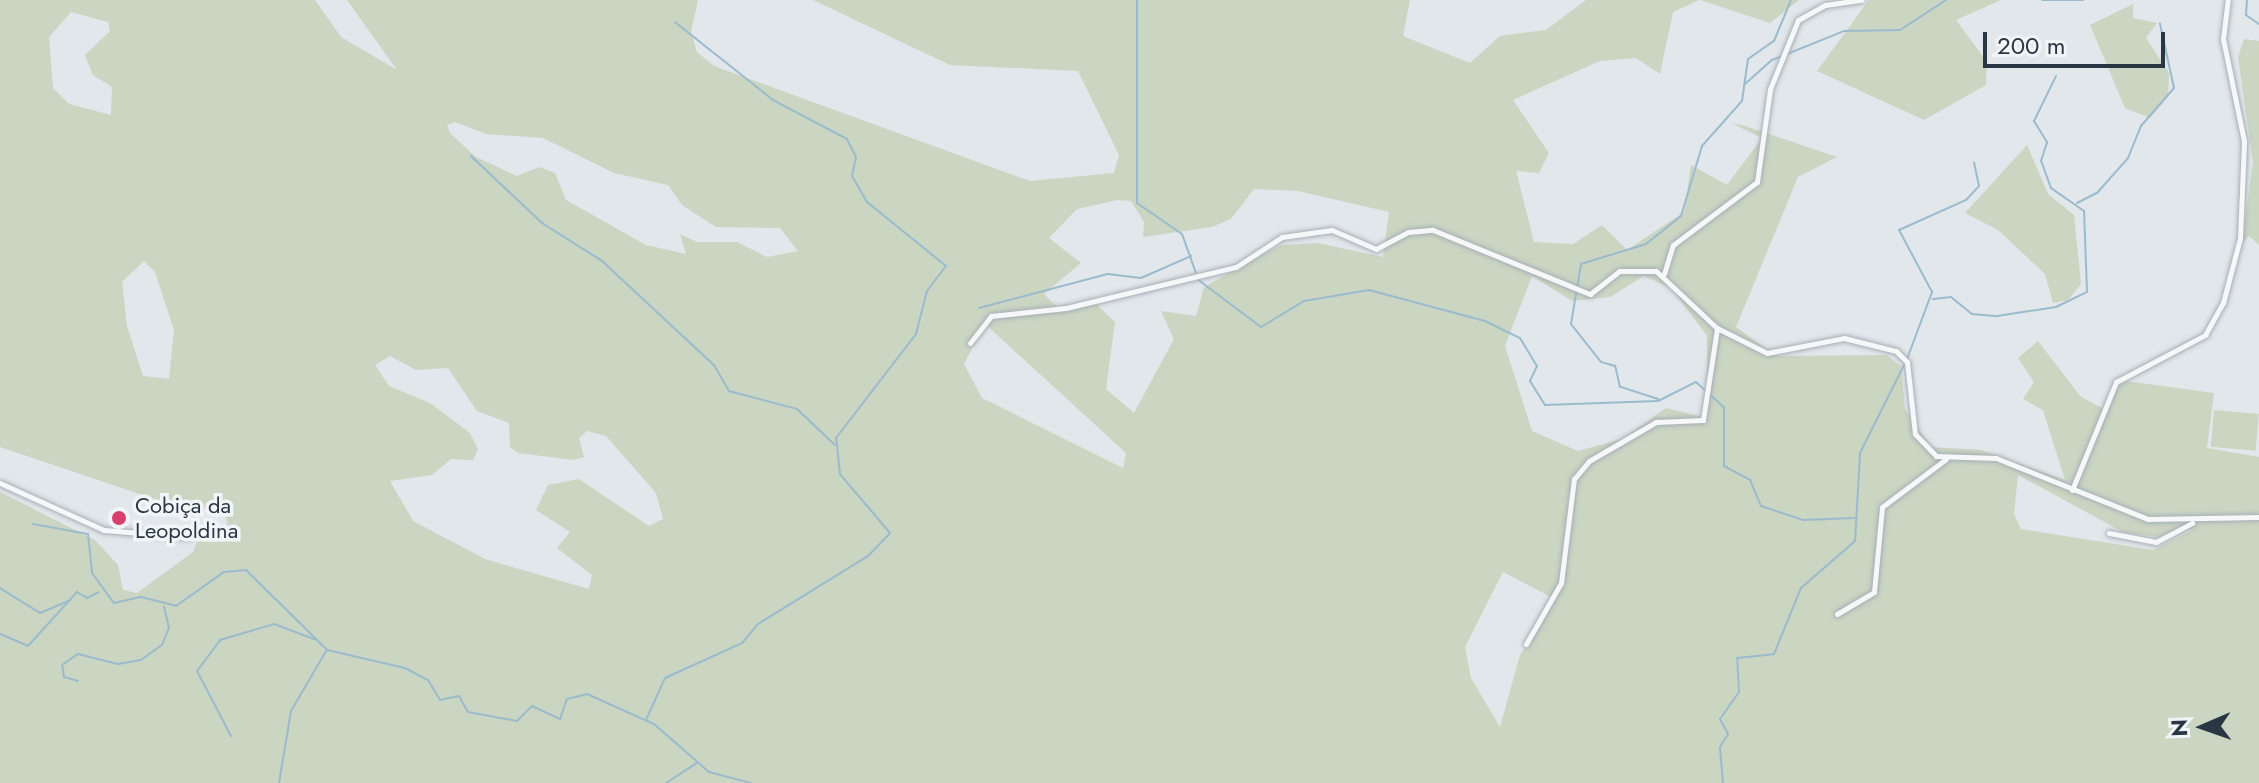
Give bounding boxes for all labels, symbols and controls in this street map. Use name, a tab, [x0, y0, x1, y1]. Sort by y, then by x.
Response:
scale bar	[1987, 16, 2169, 66]
text: 200 m	[1997, 28, 2065, 63]
place label: Cobiça da Leopoldina	[135, 492, 238, 544]
marker: Cobiça da Leopoldina	[110, 509, 128, 527]
north arrow	[2163, 687, 2243, 767]
text: N	[2163, 719, 2195, 737]

